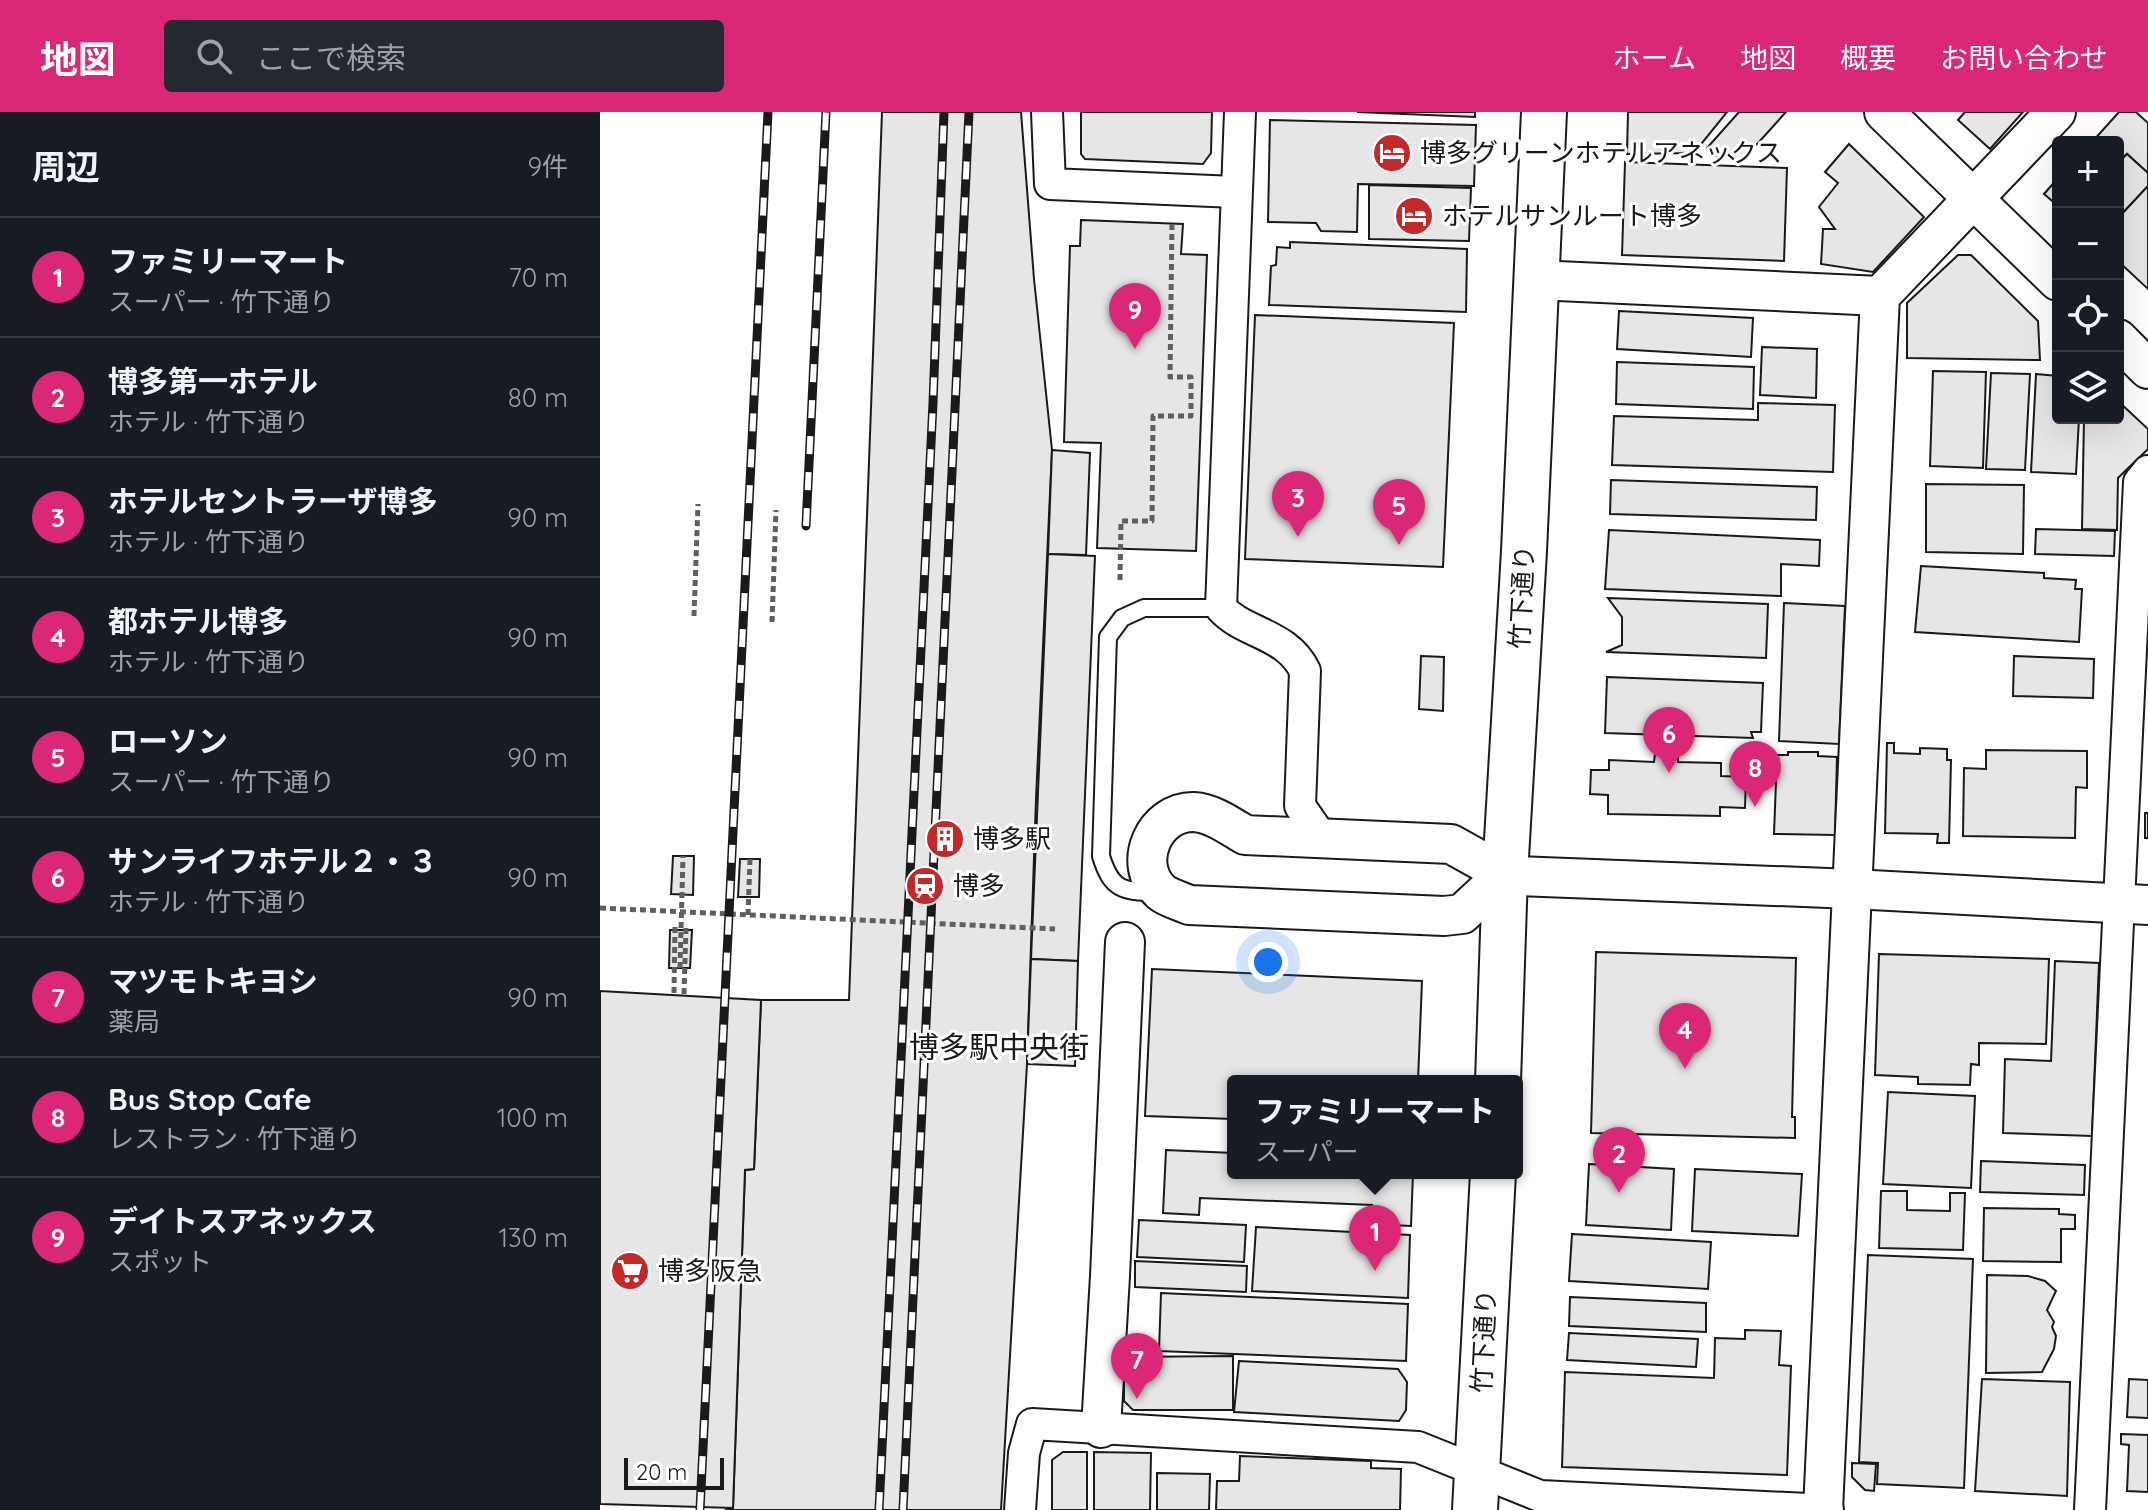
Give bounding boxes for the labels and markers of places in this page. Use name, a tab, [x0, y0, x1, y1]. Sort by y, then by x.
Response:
hotel icon: 博多グリーンホテルアネックス	[1371, 132, 1413, 174]
place label: 博多グリーンホテルアネックス	[1420, 136, 1782, 169]
hotel icon: ホテルサンルート博多	[1393, 195, 1435, 237]
place label: ホテルサンルート博多	[1442, 199, 1702, 232]
pin: 9	[1109, 283, 1161, 349]
pin: 3	[1272, 471, 1324, 537]
pin: 5	[1373, 479, 1425, 545]
pin: 6	[1643, 707, 1695, 773]
pin: 8	[1729, 741, 1781, 807]
building icon: 博多駅	[924, 818, 966, 860]
place label: 博多駅	[973, 822, 1051, 855]
station icon: 博多	[904, 865, 946, 907]
place label: 博多	[953, 869, 1005, 902]
pin: 4	[1659, 1003, 1711, 1069]
pin: 2	[1593, 1127, 1645, 1193]
pin: 1	[1349, 1205, 1401, 1271]
supermarket icon: 博多阪急	[609, 1250, 651, 1292]
place label: 博多阪急	[658, 1254, 762, 1287]
pin: 7	[1111, 1333, 1163, 1399]

